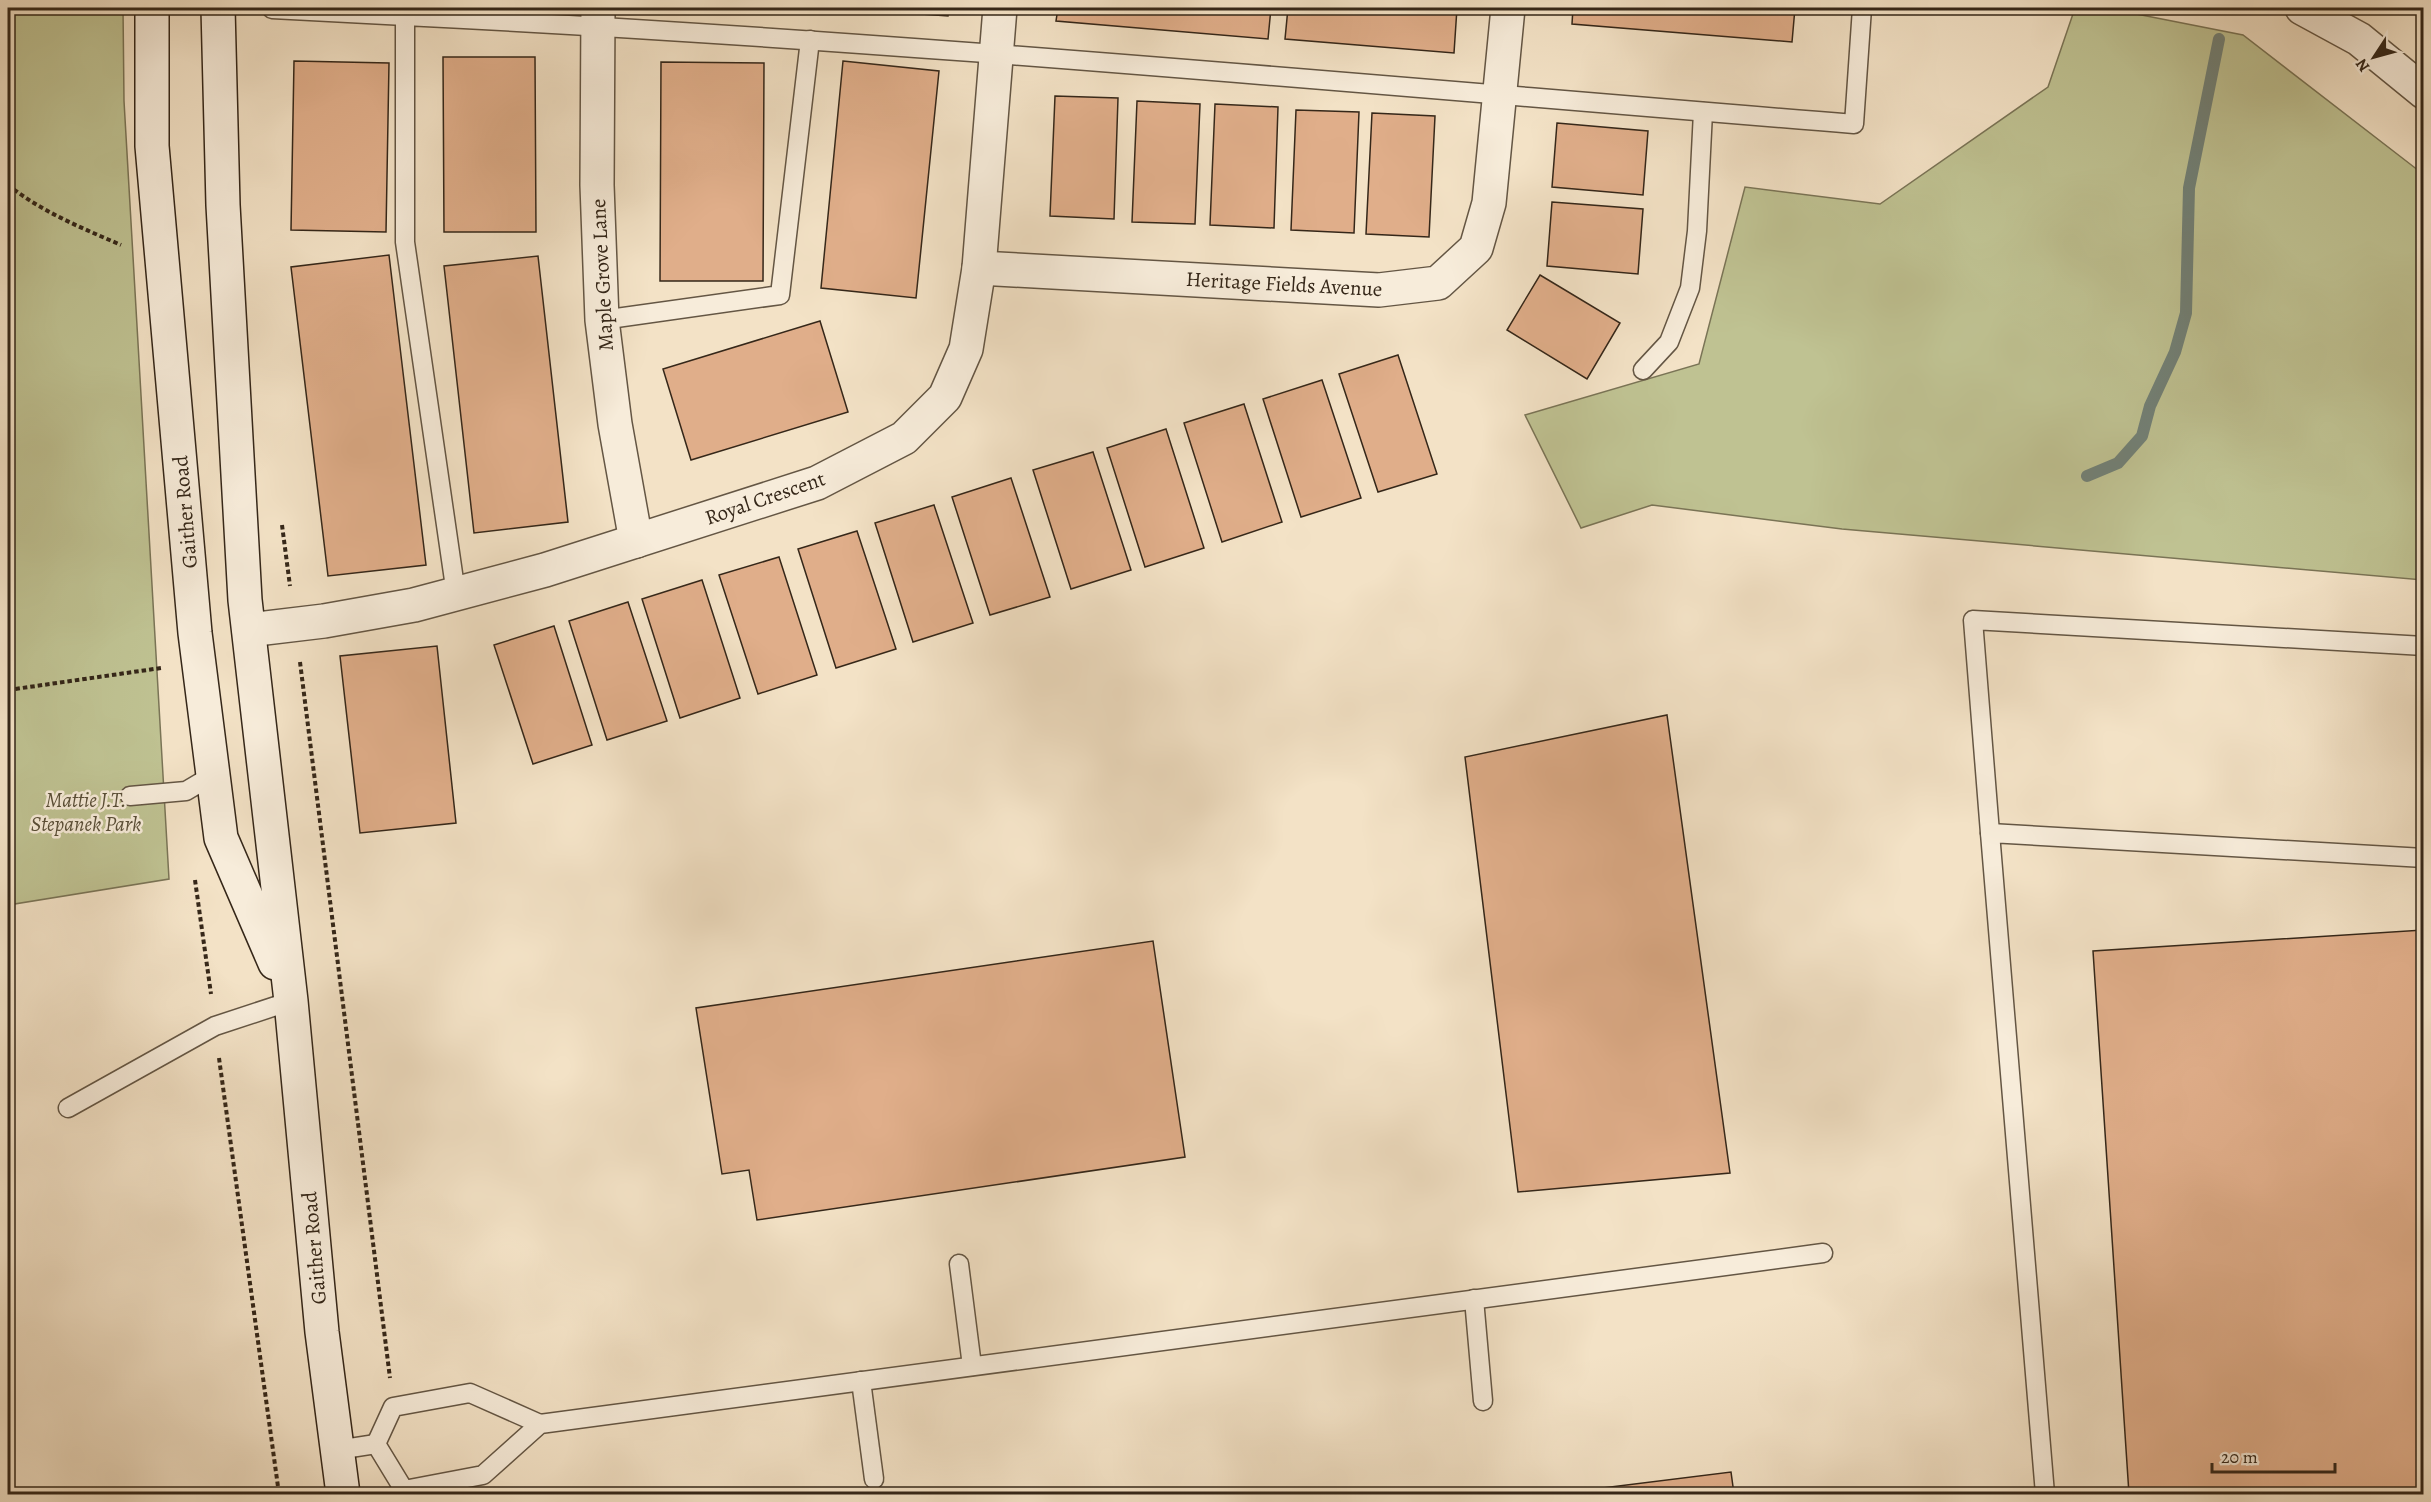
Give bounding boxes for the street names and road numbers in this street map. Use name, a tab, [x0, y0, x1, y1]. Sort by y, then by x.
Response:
street label: Maple Grove Lane	[584, 198, 620, 352]
street label: Heritage Fields Avenue	[1185, 265, 1383, 303]
street label: Gaither Road	[166, 454, 204, 569]
street label: Royal Crescent	[701, 464, 829, 532]
street label: Gaither Road	[295, 1190, 333, 1305]

